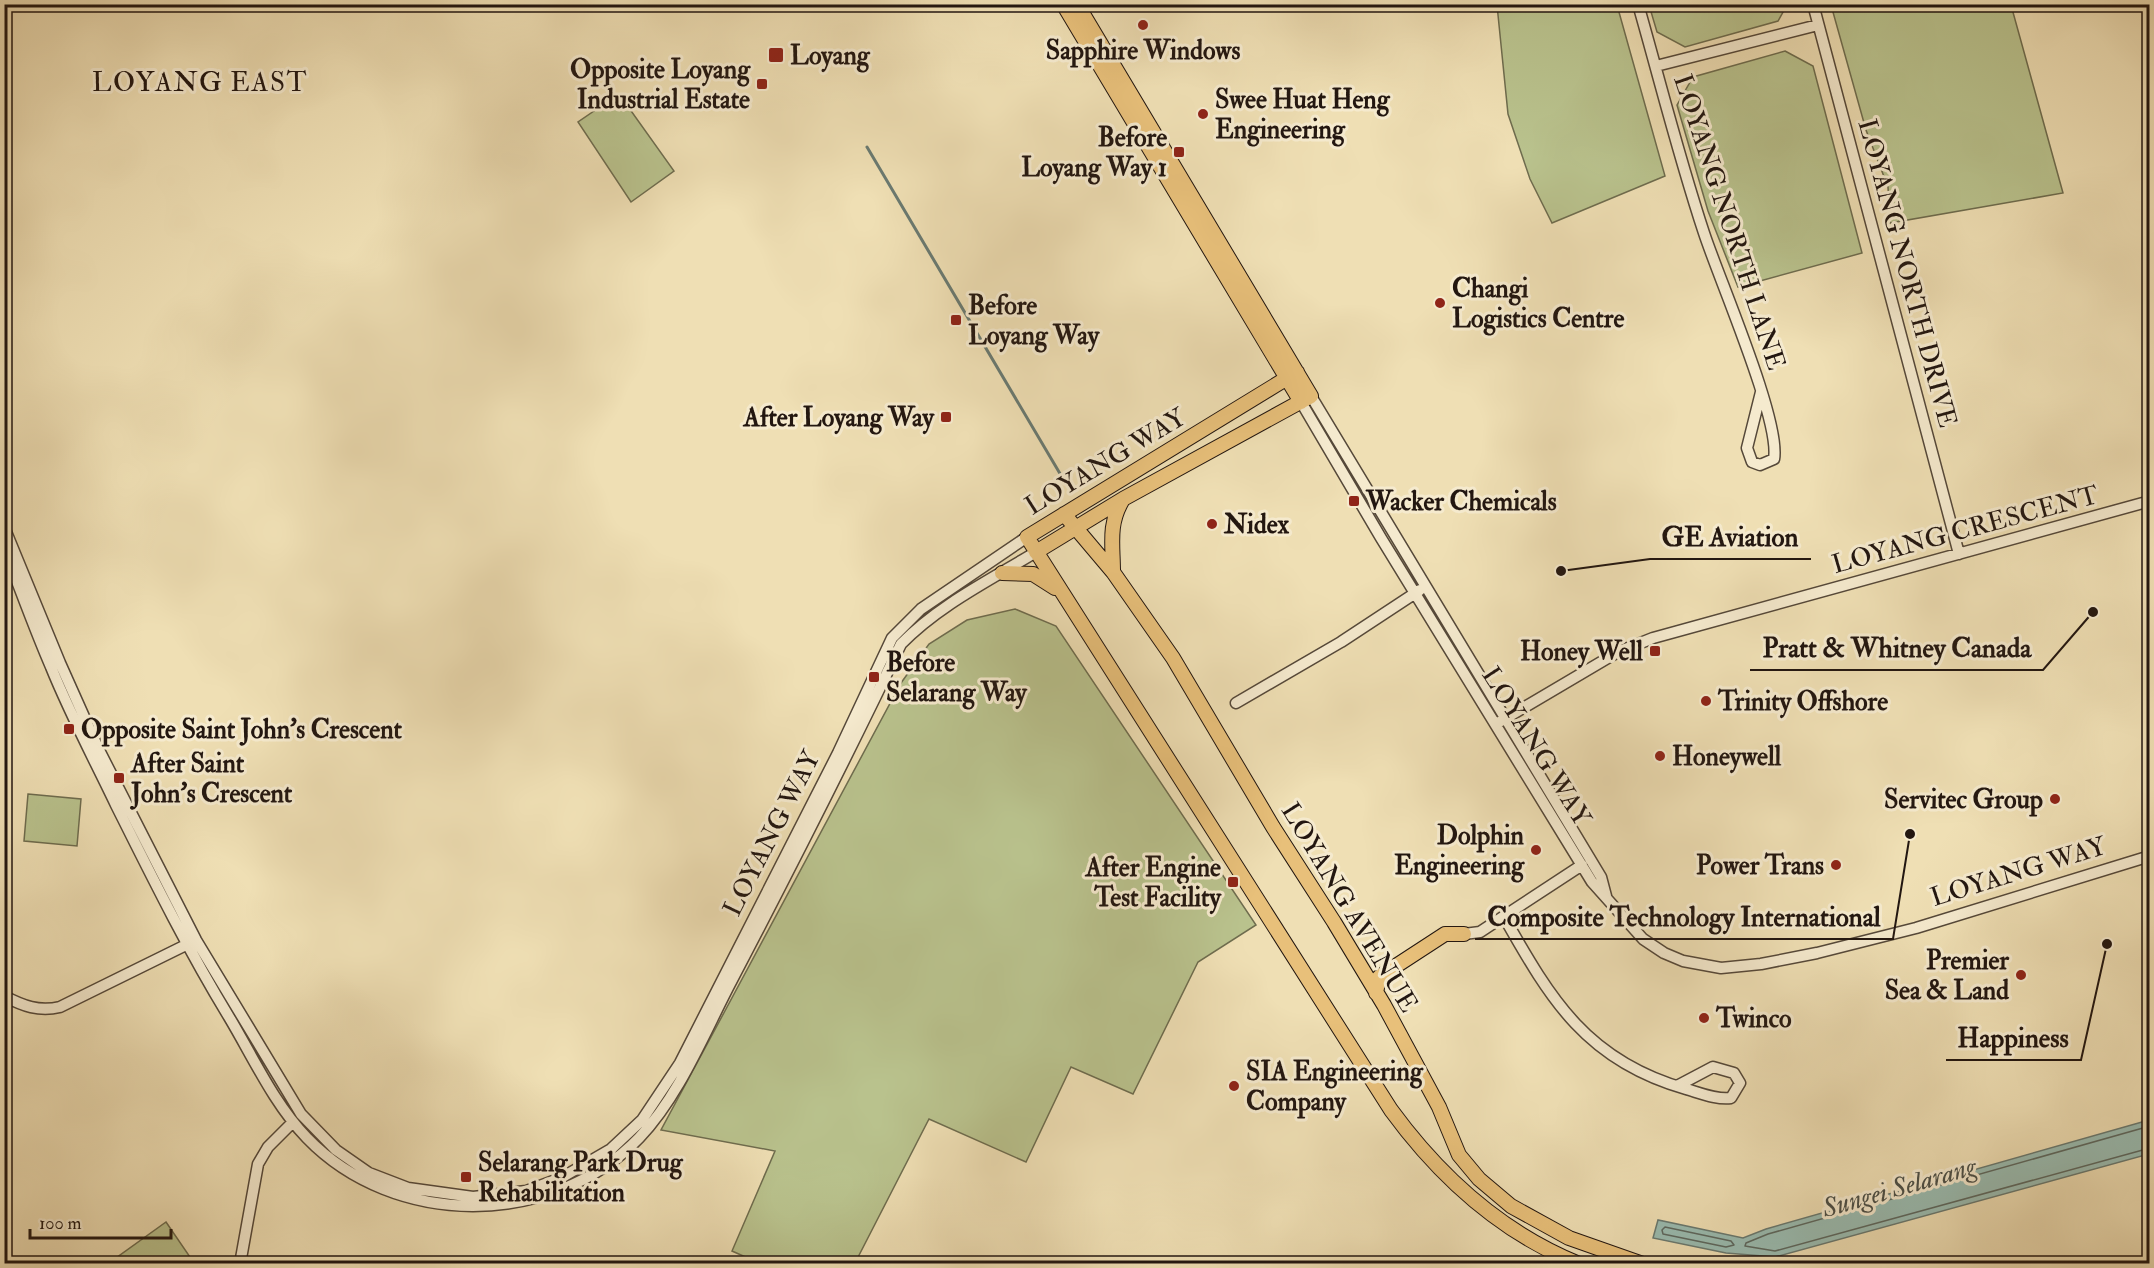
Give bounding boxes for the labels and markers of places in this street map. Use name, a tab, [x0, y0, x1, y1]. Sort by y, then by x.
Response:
marker: Sapphire Windows	[1136, 18, 1150, 32]
place label: Sapphire Windows	[1046, 35, 1240, 68]
place label: Loyang	[790, 40, 871, 73]
marker: Loyang	[767, 46, 785, 64]
place label: Opposite Loyang Industrial Estate	[570, 54, 751, 116]
marker: Opposite Loyang Industrial Estate	[755, 77, 769, 91]
place label: Swee Huat Heng Engineering	[1215, 84, 1391, 147]
marker: Swee Huat Heng Engineering	[1196, 107, 1210, 121]
place label: Before Loyang Way 1	[1021, 122, 1167, 185]
marker: Before Loyang Way 1	[1172, 145, 1186, 159]
place label: Changi Logistics Centre	[1452, 273, 1624, 336]
place label: Before Loyang Way	[968, 290, 1101, 353]
marker: Changi Logistics Centre	[1433, 296, 1447, 310]
marker: Before Loyang Way	[949, 313, 963, 327]
place label: After Loyang Way	[742, 402, 936, 435]
marker: After Loyang Way	[939, 410, 953, 424]
place label: Wacker Chemicals	[1365, 486, 1557, 518]
marker: Wacker Chemicals	[1347, 494, 1361, 508]
place label: Nidex	[1223, 509, 1290, 541]
callout: GE Aviation	[1650, 514, 1811, 559]
marker: Nidex	[1205, 517, 1219, 531]
callout: Pratt & Whitney Canada	[1750, 625, 2043, 670]
place label: Honey Well	[1520, 636, 1643, 669]
marker: Honey Well	[1648, 644, 1662, 658]
place label: Before Selarang Way	[886, 647, 1028, 710]
marker: Before Selarang Way	[867, 670, 881, 684]
place label: Trinity Offshore	[1717, 686, 1888, 719]
marker: Trinity Offshore	[1699, 694, 1713, 708]
place label: Opposite Saint John's Crescent	[81, 714, 402, 747]
marker: Opposite Saint John's Crescent	[62, 722, 76, 736]
place label: Honeywell	[1672, 741, 1782, 774]
place label: After Saint John's Crescent	[129, 748, 293, 810]
marker: Honeywell	[1653, 749, 1667, 763]
marker: After Saint John's Crescent	[112, 771, 126, 785]
place label: Servitec Group	[1884, 784, 2043, 817]
marker: Servitec Group	[2048, 792, 2062, 806]
place label: Dolphin Engineering	[1394, 820, 1525, 883]
marker: Dolphin Engineering	[1529, 843, 1543, 857]
place label: Power Trans	[1696, 850, 1824, 882]
place label: After Engine Test Facility	[1084, 852, 1223, 915]
marker: Power Trans	[1829, 858, 1843, 872]
marker: After Engine Test Facility	[1226, 875, 1240, 889]
callout: Composite Technology International	[1475, 894, 1893, 939]
place label: Premier Sea & Land	[1885, 945, 2009, 1007]
marker: Premier Sea & Land	[2014, 968, 2028, 982]
place label: Twinco	[1715, 1003, 1792, 1035]
marker: Twinco	[1697, 1011, 1711, 1025]
callout: Happiness	[1946, 1015, 2081, 1060]
place label: SIA Engineering Company	[1246, 1056, 1424, 1119]
marker: SIA Engineering Company	[1227, 1079, 1241, 1093]
place label: Selarang Park Drug Rehabilitation	[478, 1147, 684, 1209]
marker: Selarang Park Drug Rehabilitation	[459, 1170, 473, 1184]

